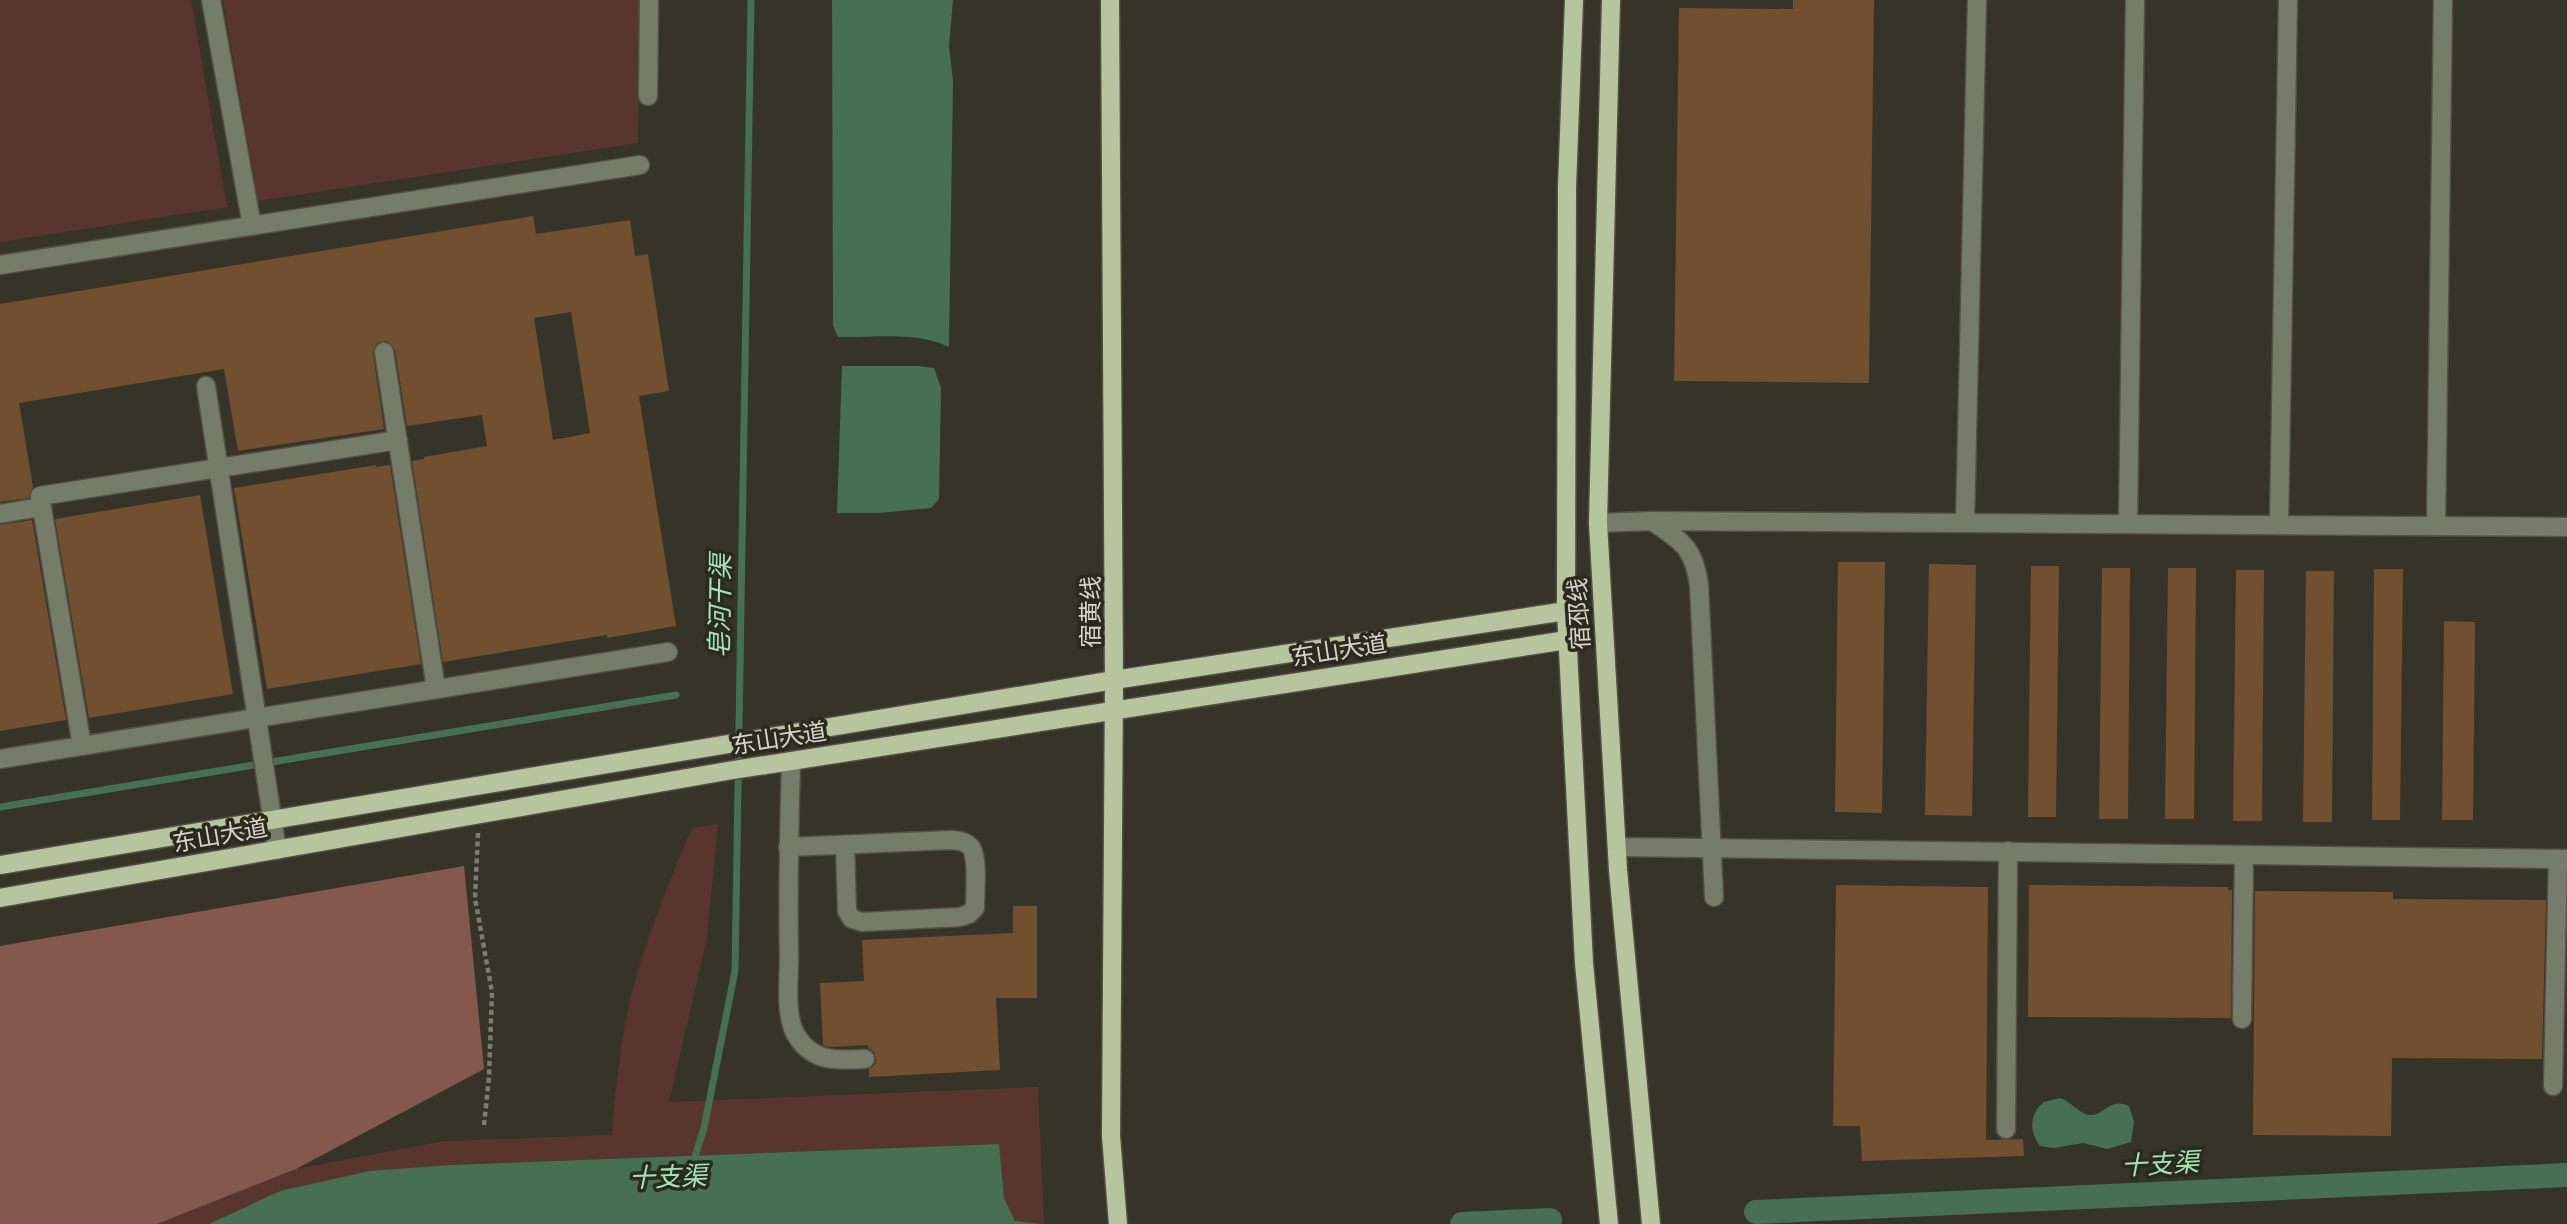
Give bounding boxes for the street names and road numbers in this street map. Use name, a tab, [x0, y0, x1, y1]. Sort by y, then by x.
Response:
street label: 宿黄线	[1073, 576, 1108, 648]
street label: 宿邳线	[1560, 577, 1598, 651]
street label: 东山大道	[1289, 625, 1389, 675]
street label: 东山大道	[729, 713, 829, 763]
street label: 东山大道	[170, 809, 270, 861]

